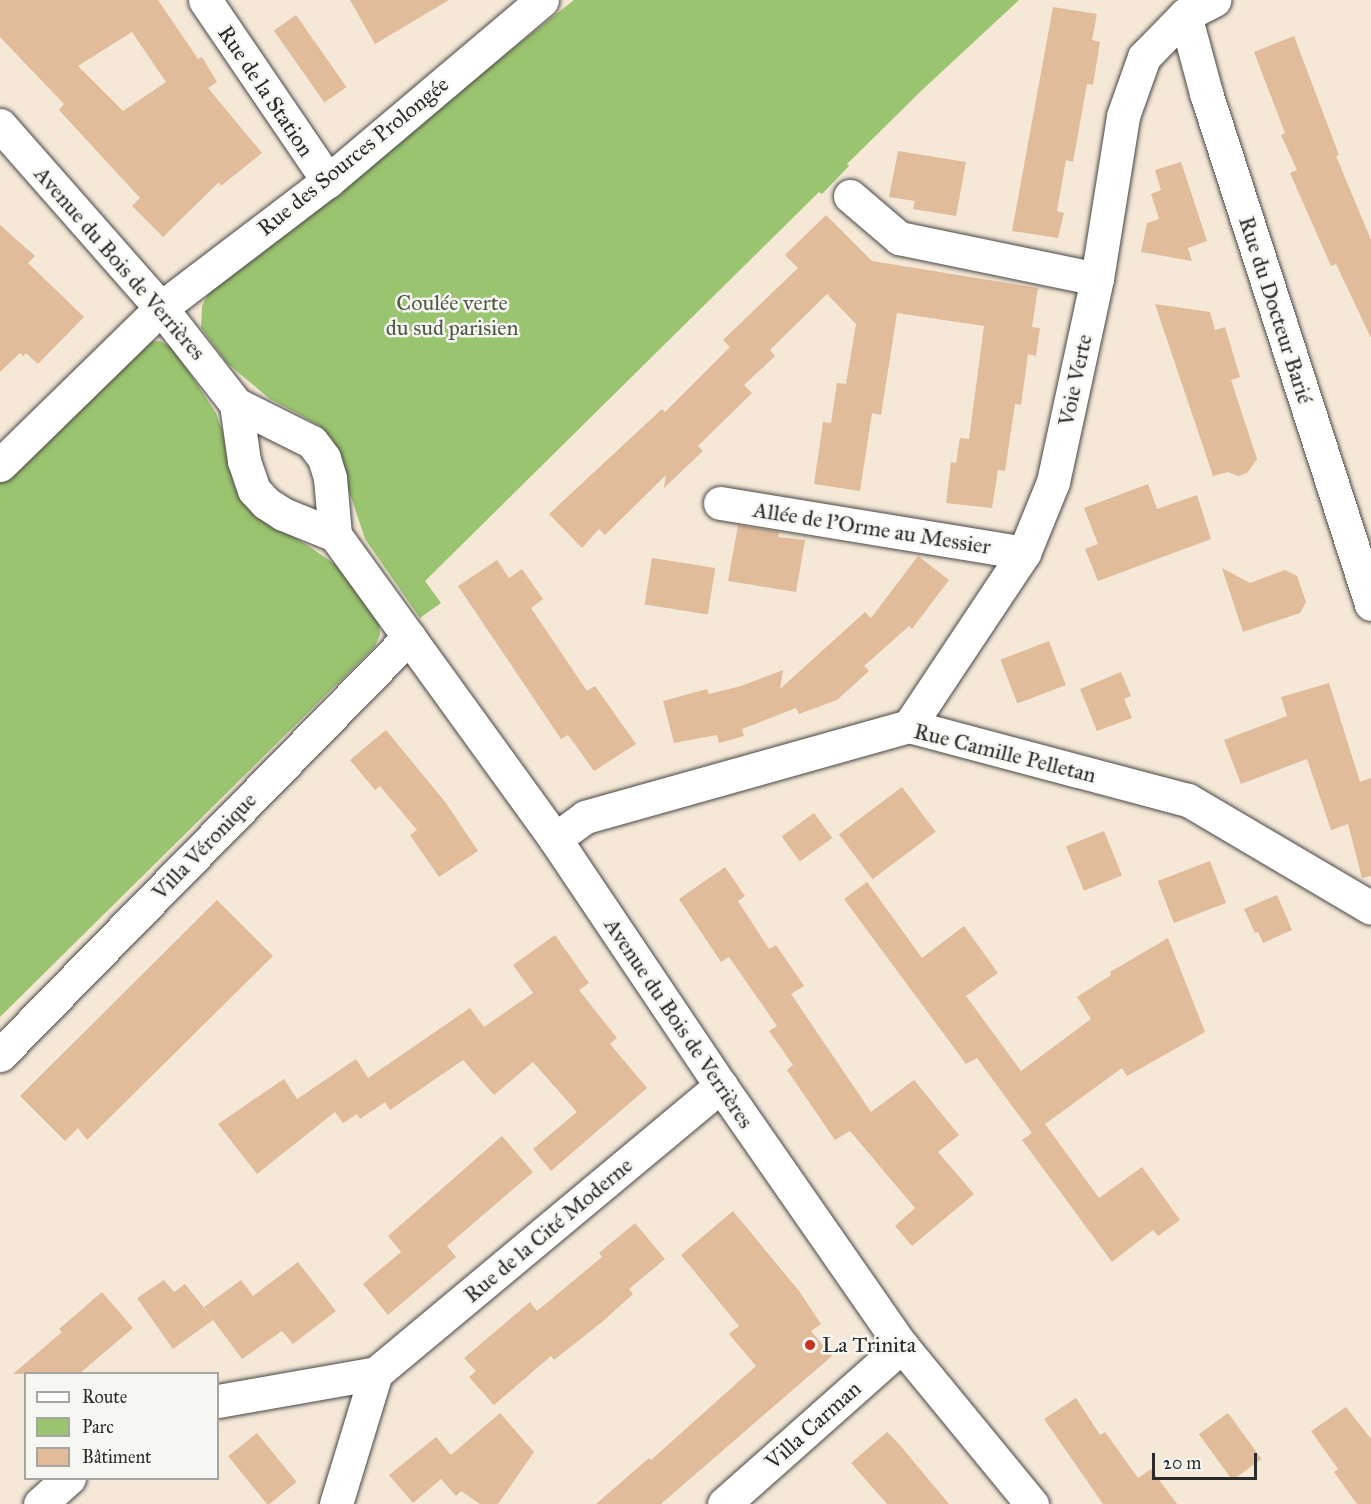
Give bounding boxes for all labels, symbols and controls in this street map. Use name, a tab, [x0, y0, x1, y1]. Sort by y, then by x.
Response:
street label: Rue de la Station	[212, 20, 320, 162]
street label: Rue des Sources Prolongée	[252, 71, 454, 241]
street label: Avenue du Bois de Verrières	[29, 161, 211, 365]
street label: Rue du Docteur Barié	[1233, 213, 1319, 407]
park label: Coulée verte du sud parisien	[386, 289, 518, 340]
street label: Voie Verte	[1052, 332, 1098, 428]
street label: Allée de l'Orme au Messier	[751, 496, 993, 560]
street label: Rue Camille Pelletan	[911, 718, 1099, 788]
street label: Villa Véronique	[146, 787, 262, 905]
street label: Avenue du Bois de Verrières	[599, 913, 759, 1133]
street label: Rue de la Cité Moderne	[458, 1152, 638, 1308]
place label: La Trinita	[822, 1332, 916, 1358]
marker: La Trinita	[803, 1338, 817, 1352]
legend	[24, 1372, 219, 1480]
street label: Villa Carman	[760, 1375, 866, 1475]
text: Route	[82, 1386, 127, 1408]
text: Parc	[82, 1416, 114, 1438]
scale bar	[1155, 1441, 1260, 1479]
text: Bâtiment	[82, 1446, 151, 1468]
text: 20 m	[1163, 1452, 1201, 1474]

